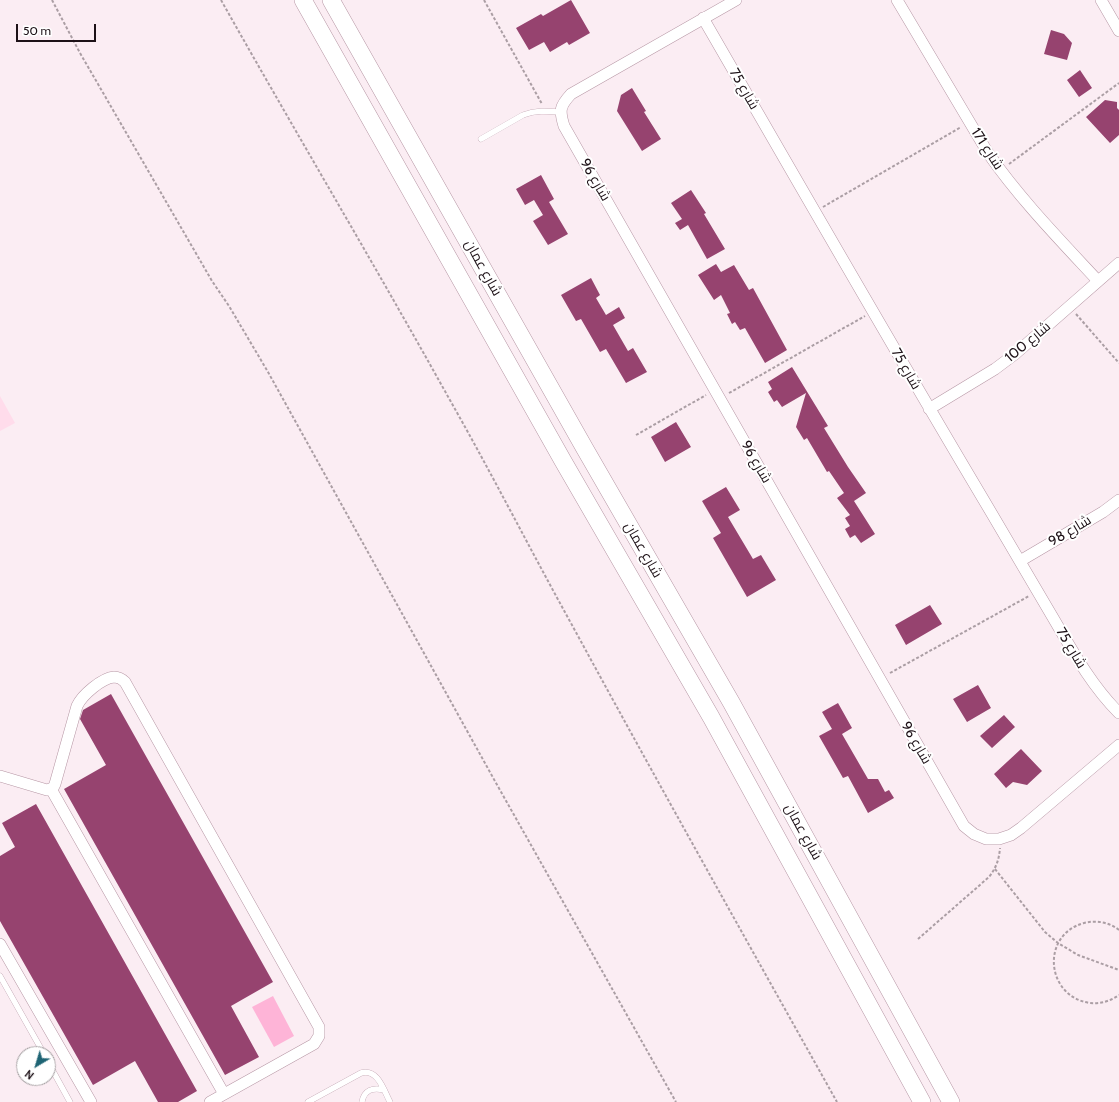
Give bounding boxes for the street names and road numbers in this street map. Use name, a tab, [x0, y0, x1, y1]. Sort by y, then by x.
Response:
street label: شارع 75	[726, 65, 762, 113]
street label: شارع 171	[967, 125, 1007, 173]
street label: شارع 96	[576, 156, 614, 204]
street label: شارع عمان	[461, 237, 505, 299]
street label: شارع 100	[1002, 318, 1054, 366]
street label: شارع 75	[888, 345, 924, 393]
street label: شارع 96	[737, 438, 775, 486]
street label: شارع 98	[1046, 512, 1094, 550]
street label: شارع عمان	[620, 519, 666, 581]
street label: شارع 75	[1052, 624, 1090, 672]
street label: شارع 96	[897, 719, 935, 767]
street label: شارع عمان	[781, 801, 825, 863]

